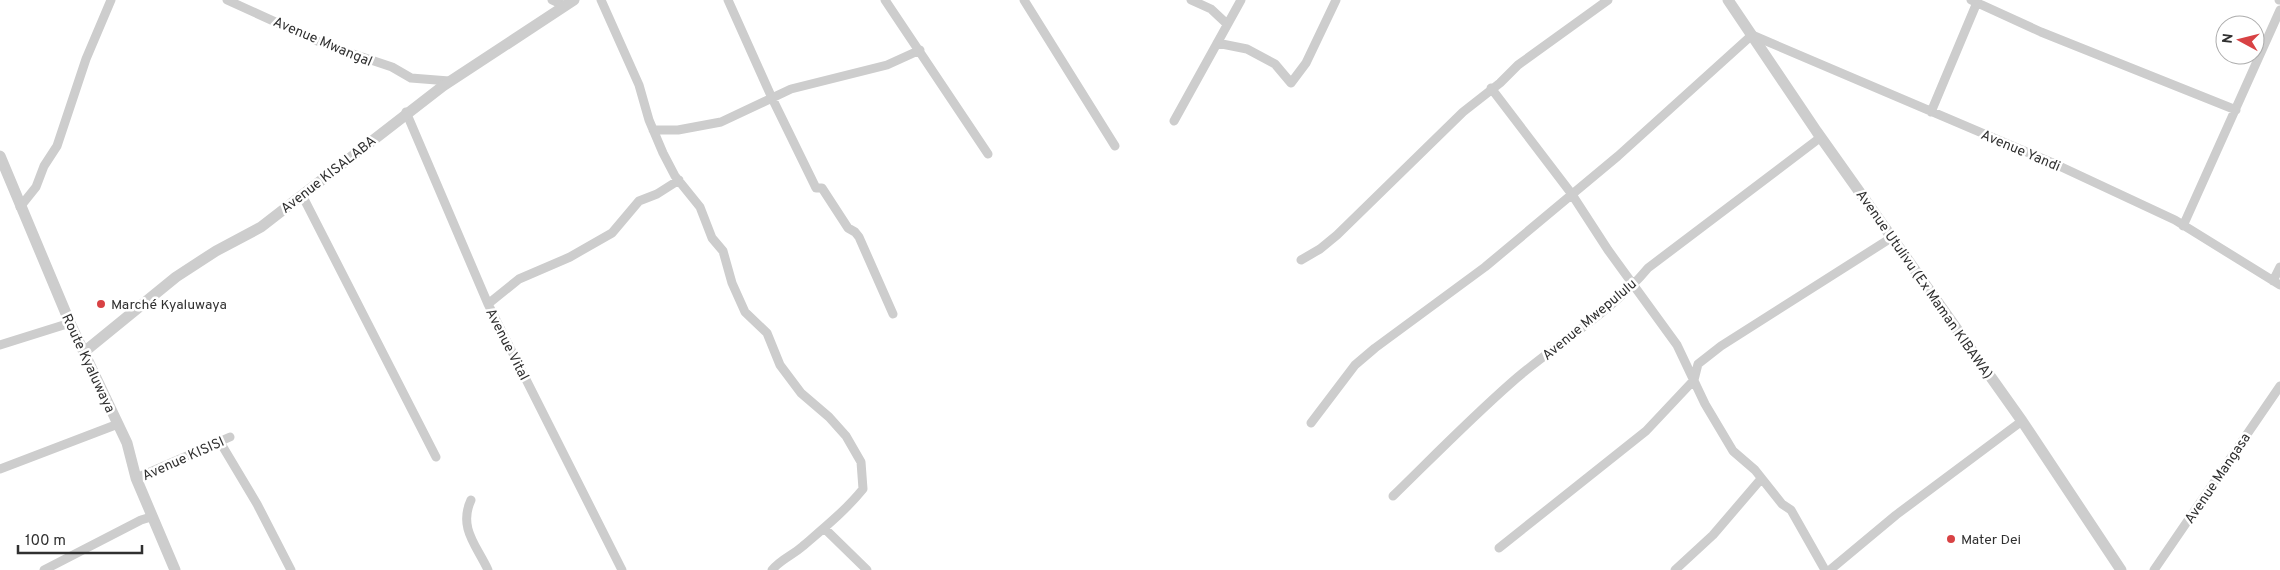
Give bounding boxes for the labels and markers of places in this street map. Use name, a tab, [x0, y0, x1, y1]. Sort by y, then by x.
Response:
place label: Marché Kyaluwaya	[111, 297, 227, 314]
marker: Marché Kyaluwaya	[95, 298, 107, 310]
place label: Mater Dei	[1961, 532, 2021, 549]
marker: Mater Dei	[1945, 533, 1957, 545]

